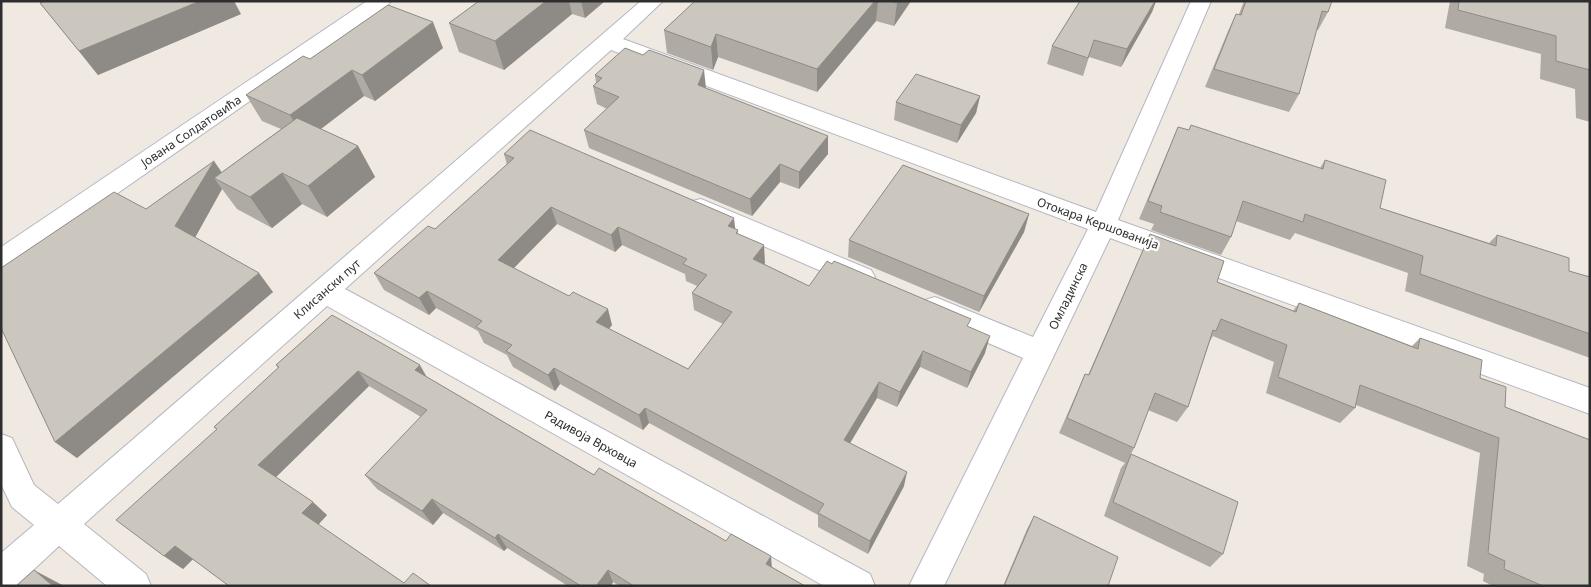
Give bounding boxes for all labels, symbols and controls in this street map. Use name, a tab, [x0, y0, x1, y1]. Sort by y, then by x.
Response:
street label: Јована Солдатовића	[137, 91, 244, 171]
street label: Отокара Кершованија	[1035, 193, 1161, 253]
street label: Клисански пут	[290, 255, 365, 323]
street label: Омладинска	[1044, 260, 1092, 332]
street label: Радивоја Врховца	[541, 406, 641, 472]

